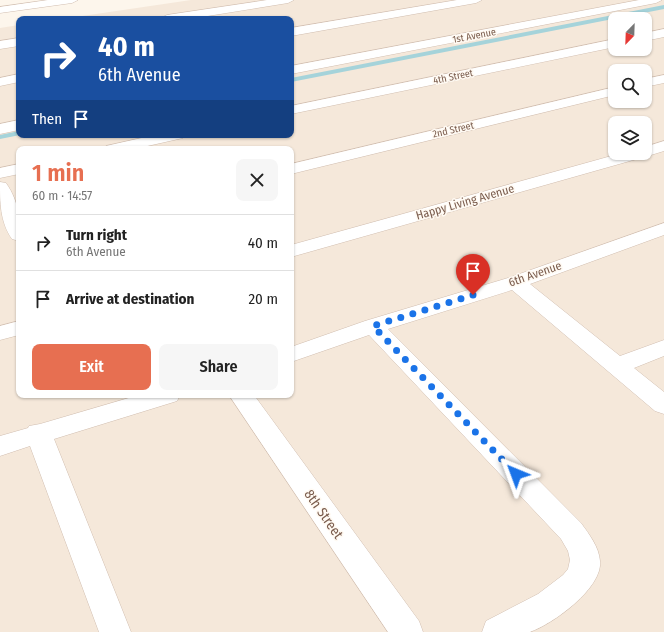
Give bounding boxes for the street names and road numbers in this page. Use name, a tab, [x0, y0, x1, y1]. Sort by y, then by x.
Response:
street label: 1st Avenue	[452, 26, 497, 46]
street label: 4th Street	[432, 67, 475, 87]
street label: 2nd Street	[431, 119, 476, 141]
street label: Happy Living Avenue	[414, 181, 516, 223]
street label: 6th Avenue	[507, 258, 563, 290]
street label: 8th Street	[300, 486, 347, 543]

